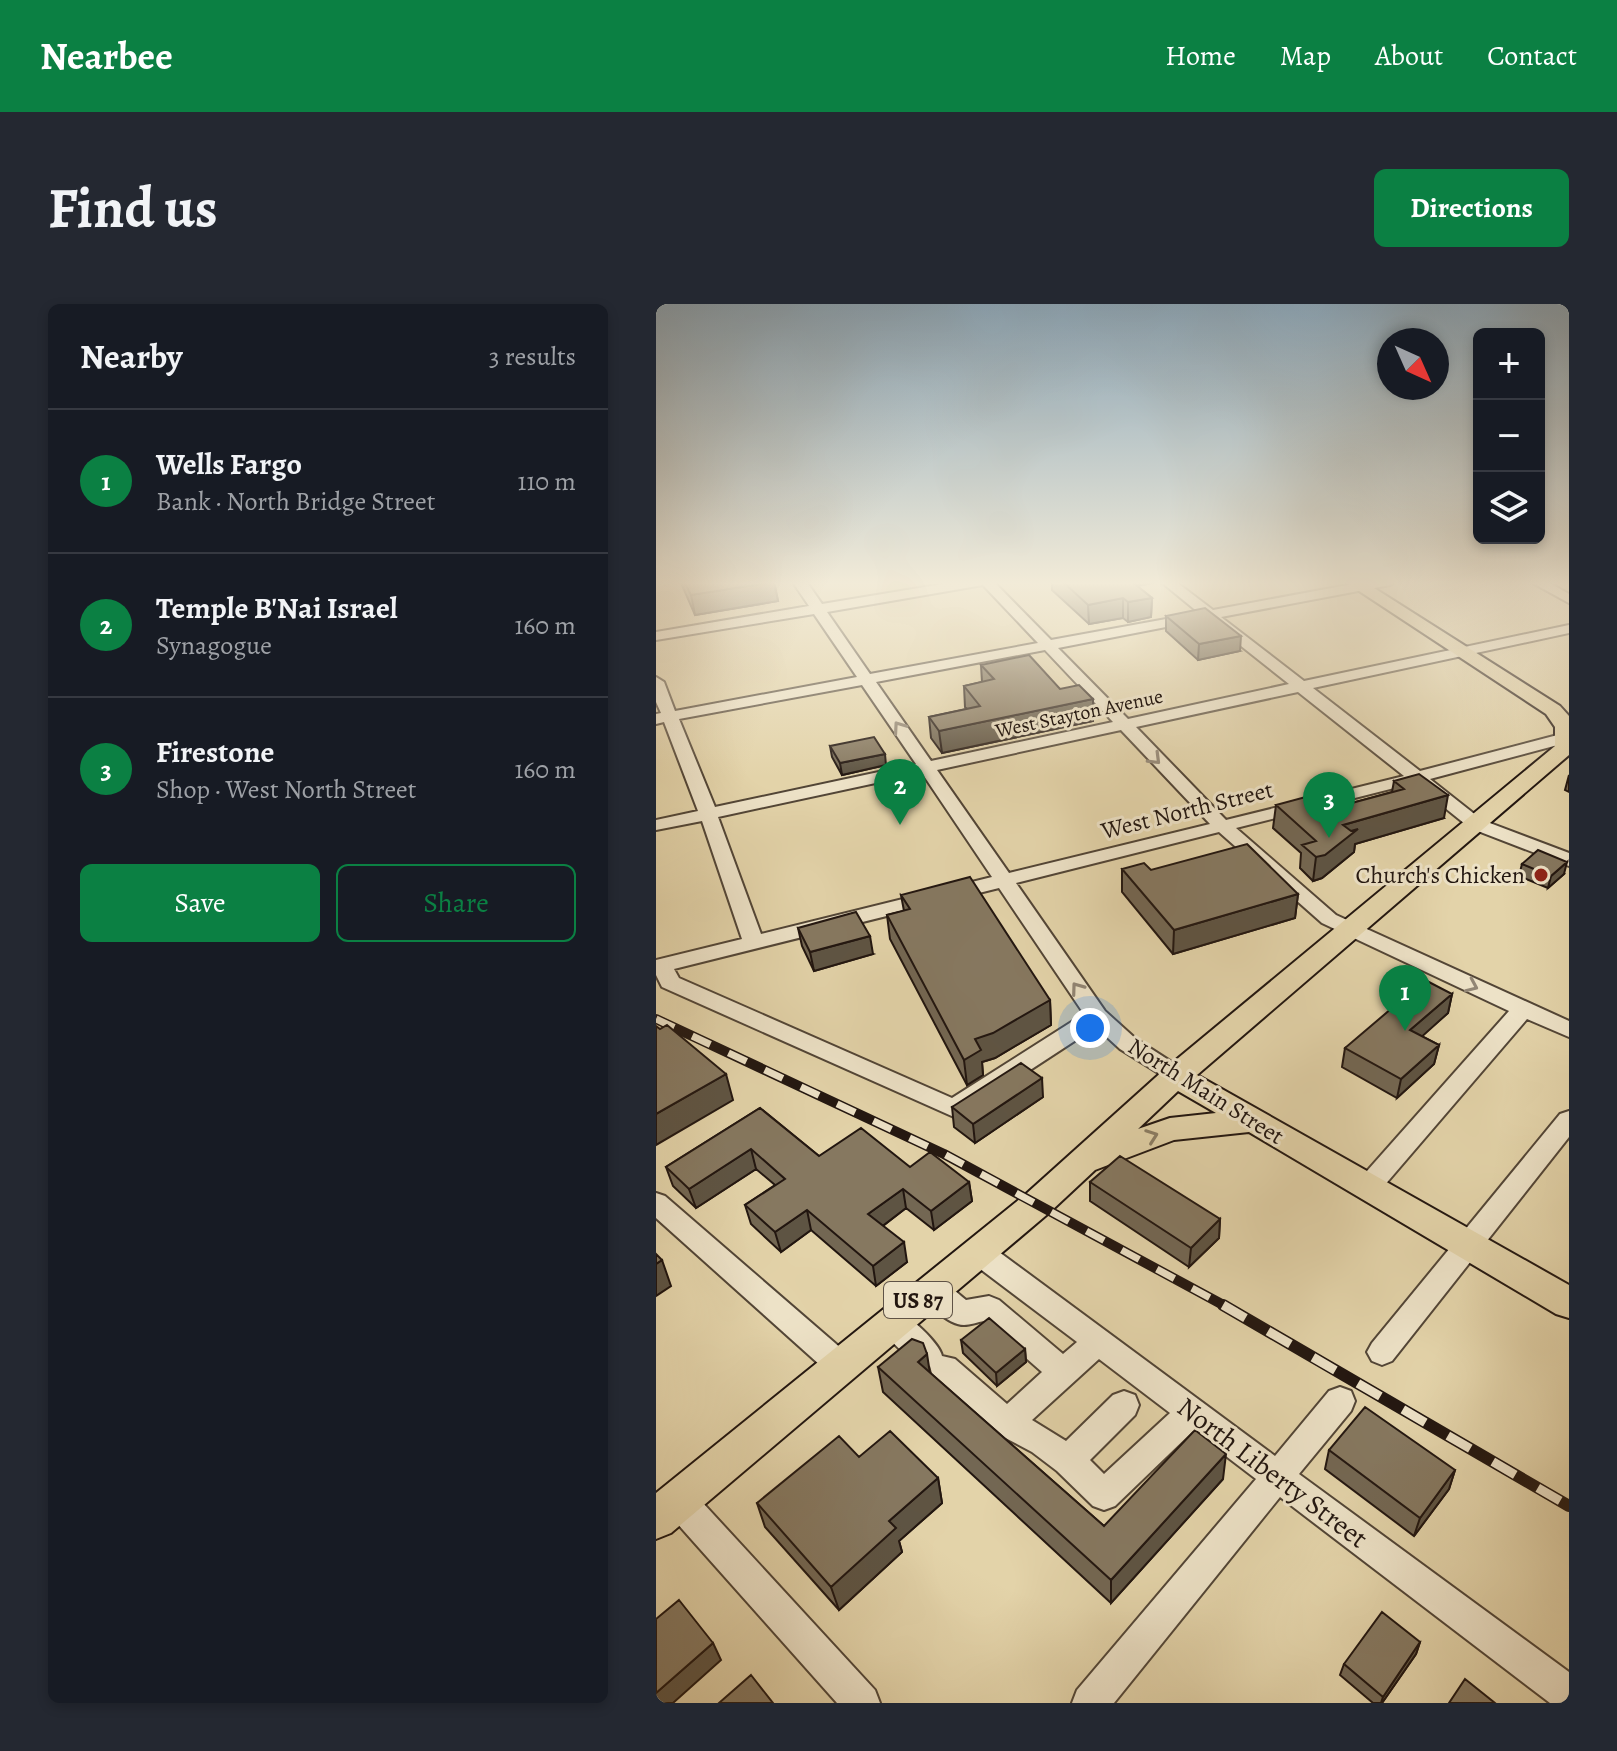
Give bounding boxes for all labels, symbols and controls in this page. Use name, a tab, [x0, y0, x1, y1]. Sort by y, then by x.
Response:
text: Nearbee	[40, 30, 173, 82]
text: Home	[1165, 37, 1236, 75]
text: Map	[1280, 37, 1331, 75]
text: About	[1375, 37, 1443, 75]
text: Contact	[1487, 37, 1577, 75]
button: Directions	[1374, 169, 1569, 247]
text: Find us	[48, 170, 218, 246]
north arrow	[1377, 328, 1449, 400]
map controls	[1473, 328, 1545, 544]
button: +	[1473, 328, 1545, 400]
text: Nearby	[80, 333, 183, 380]
text: 3 results	[489, 339, 576, 374]
button: −	[1473, 400, 1545, 472]
text: Wells Fargo	[156, 444, 302, 484]
text: 1	[101, 464, 111, 499]
text: 110 m	[518, 464, 576, 499]
button: layers	[1473, 472, 1545, 544]
text: Bank · North Bridge Street	[156, 484, 435, 519]
text: Temple B'Nai Israel	[156, 588, 398, 628]
text: 2	[100, 608, 112, 643]
text: 160 m	[514, 608, 576, 643]
text: Synagogue	[156, 628, 272, 663]
street label: West Stayton Avenue	[992, 683, 1165, 745]
one-way arrow	[894, 721, 909, 735]
text: Firestone	[156, 732, 274, 772]
one-way arrow	[1146, 750, 1161, 764]
text: 3	[100, 752, 112, 787]
text: 160 m	[514, 752, 576, 787]
pin: 2	[874, 759, 926, 825]
text: Shop · West North Street	[156, 772, 416, 807]
pin: 3	[1303, 772, 1355, 838]
street label: West North Street	[1097, 773, 1276, 847]
place label: Church's Chicken	[1355, 859, 1525, 891]
button: Save	[80, 864, 320, 942]
button: Share	[336, 864, 576, 942]
marker: Church's Chicken	[1532, 866, 1550, 884]
pin: 1	[1379, 965, 1431, 1031]
one-way arrow	[1464, 976, 1478, 992]
one-way arrow	[1072, 983, 1087, 997]
your location	[1070, 1008, 1110, 1048]
street label: North Main Street	[1122, 1030, 1290, 1152]
one-way arrow	[1144, 1129, 1158, 1146]
road number: US 87	[884, 1282, 952, 1318]
street label: North Liberty Street	[1169, 1389, 1376, 1557]

